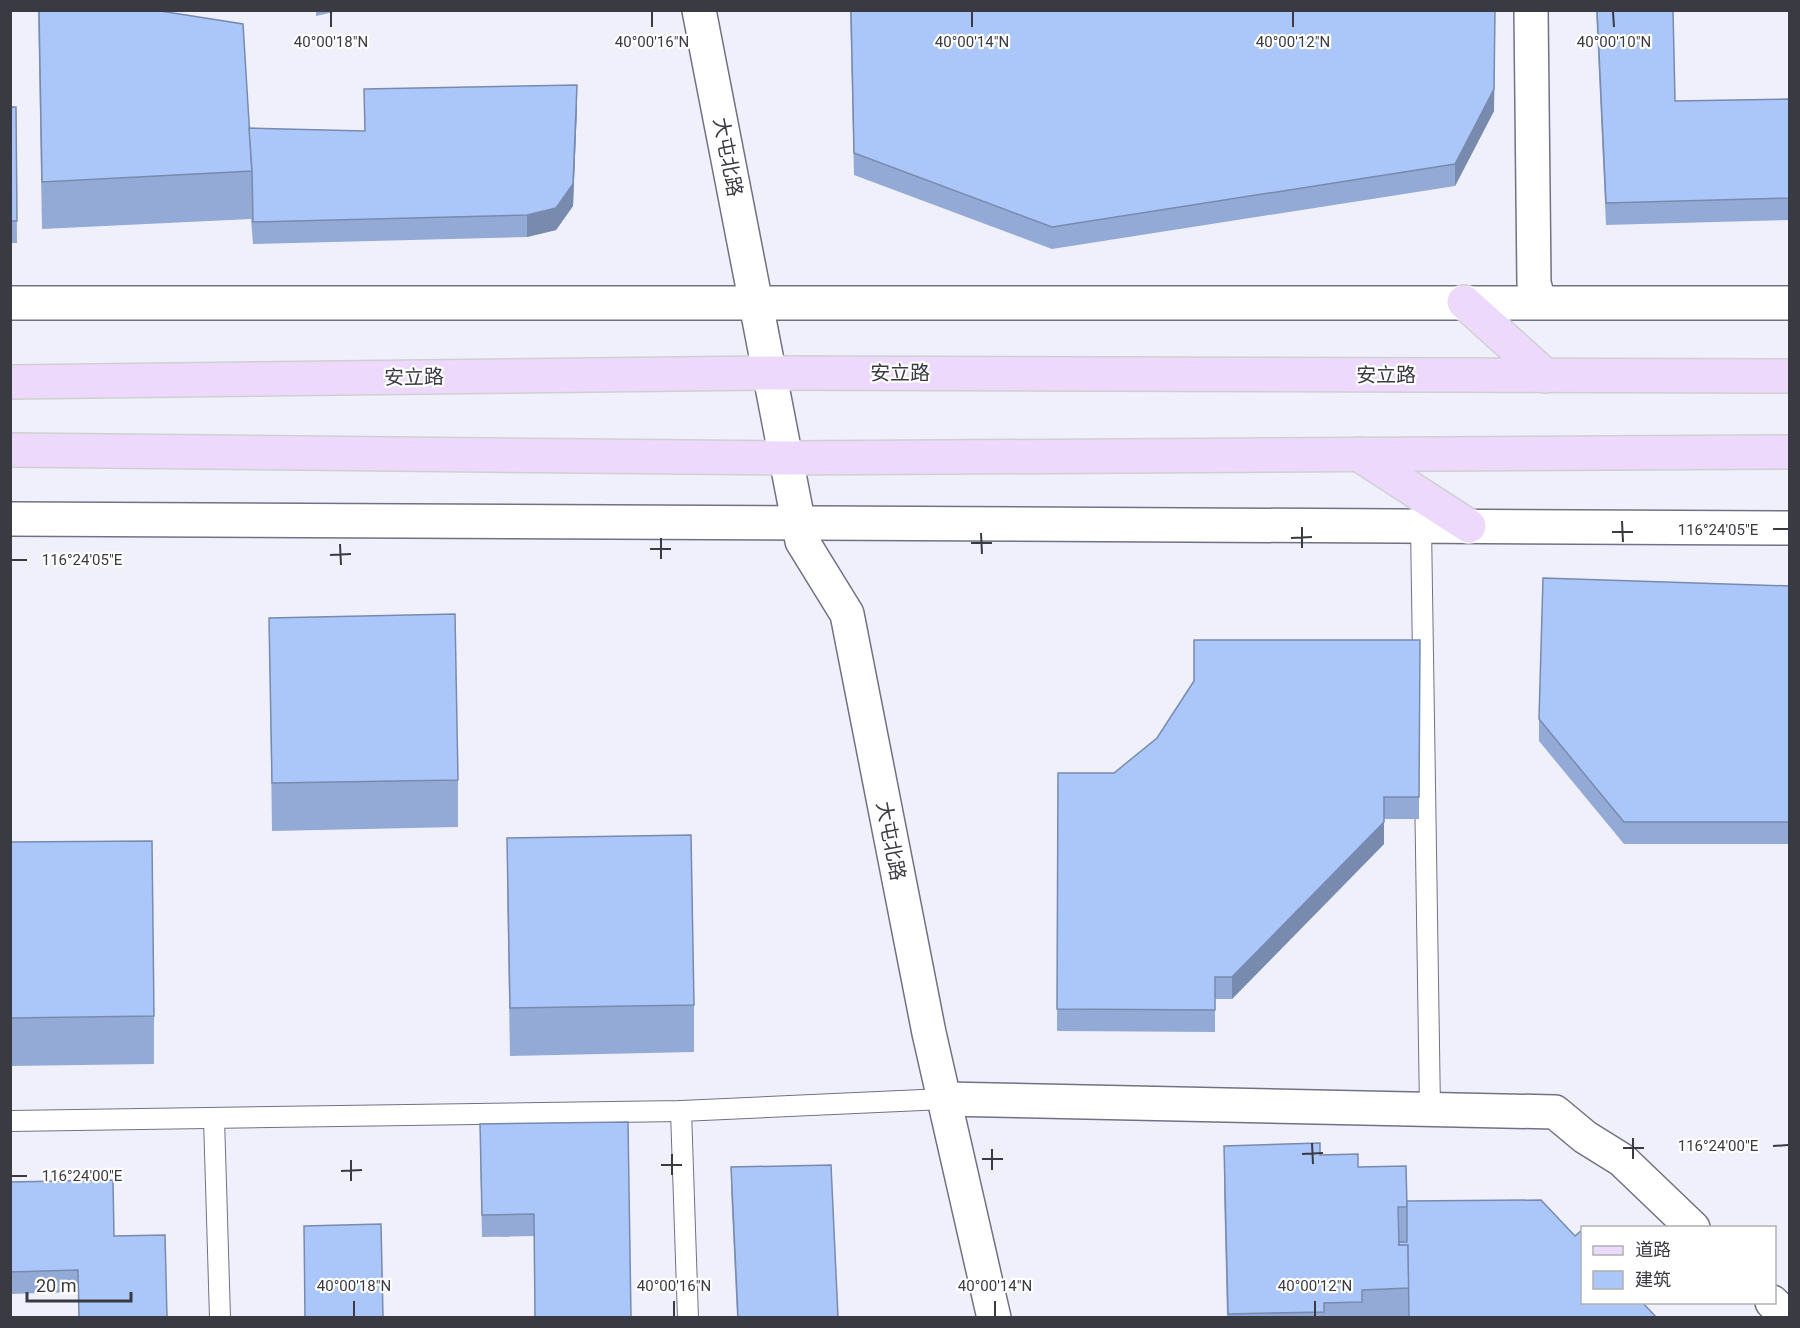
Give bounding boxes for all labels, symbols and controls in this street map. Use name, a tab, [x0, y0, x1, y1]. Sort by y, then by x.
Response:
text: 40°00'18"N	[294, 33, 368, 51]
text: 40°00'16"N	[615, 33, 689, 51]
text: 40°00'14"N	[935, 33, 1009, 51]
text: 40°00'12"N	[1256, 33, 1330, 51]
text: 40°00'10"N	[1577, 33, 1651, 51]
street label: 大屯北路	[709, 115, 747, 199]
street label: 安立路	[870, 361, 930, 385]
street label: 安立路	[1356, 363, 1416, 387]
street label: 安立路	[384, 364, 444, 390]
text: 116°24'05"E	[1678, 521, 1759, 539]
text: 116°24'05"E	[42, 551, 123, 569]
street label: 大屯北路	[872, 799, 910, 883]
text: 116°24'00"E	[1678, 1137, 1759, 1155]
text: 116°24'00"E	[42, 1167, 123, 1185]
legend	[1581, 1226, 1776, 1304]
text: 道路	[1635, 1239, 1671, 1260]
scale bar	[27, 1265, 130, 1303]
text: 建筑	[1635, 1269, 1671, 1290]
text: 20 m	[36, 1275, 76, 1296]
text: 40°00'18"N	[317, 1277, 391, 1295]
text: 40°00'16"N	[637, 1277, 711, 1295]
text: 40°00'14"N	[958, 1277, 1032, 1295]
text: 40°00'12"N	[1278, 1277, 1352, 1295]

